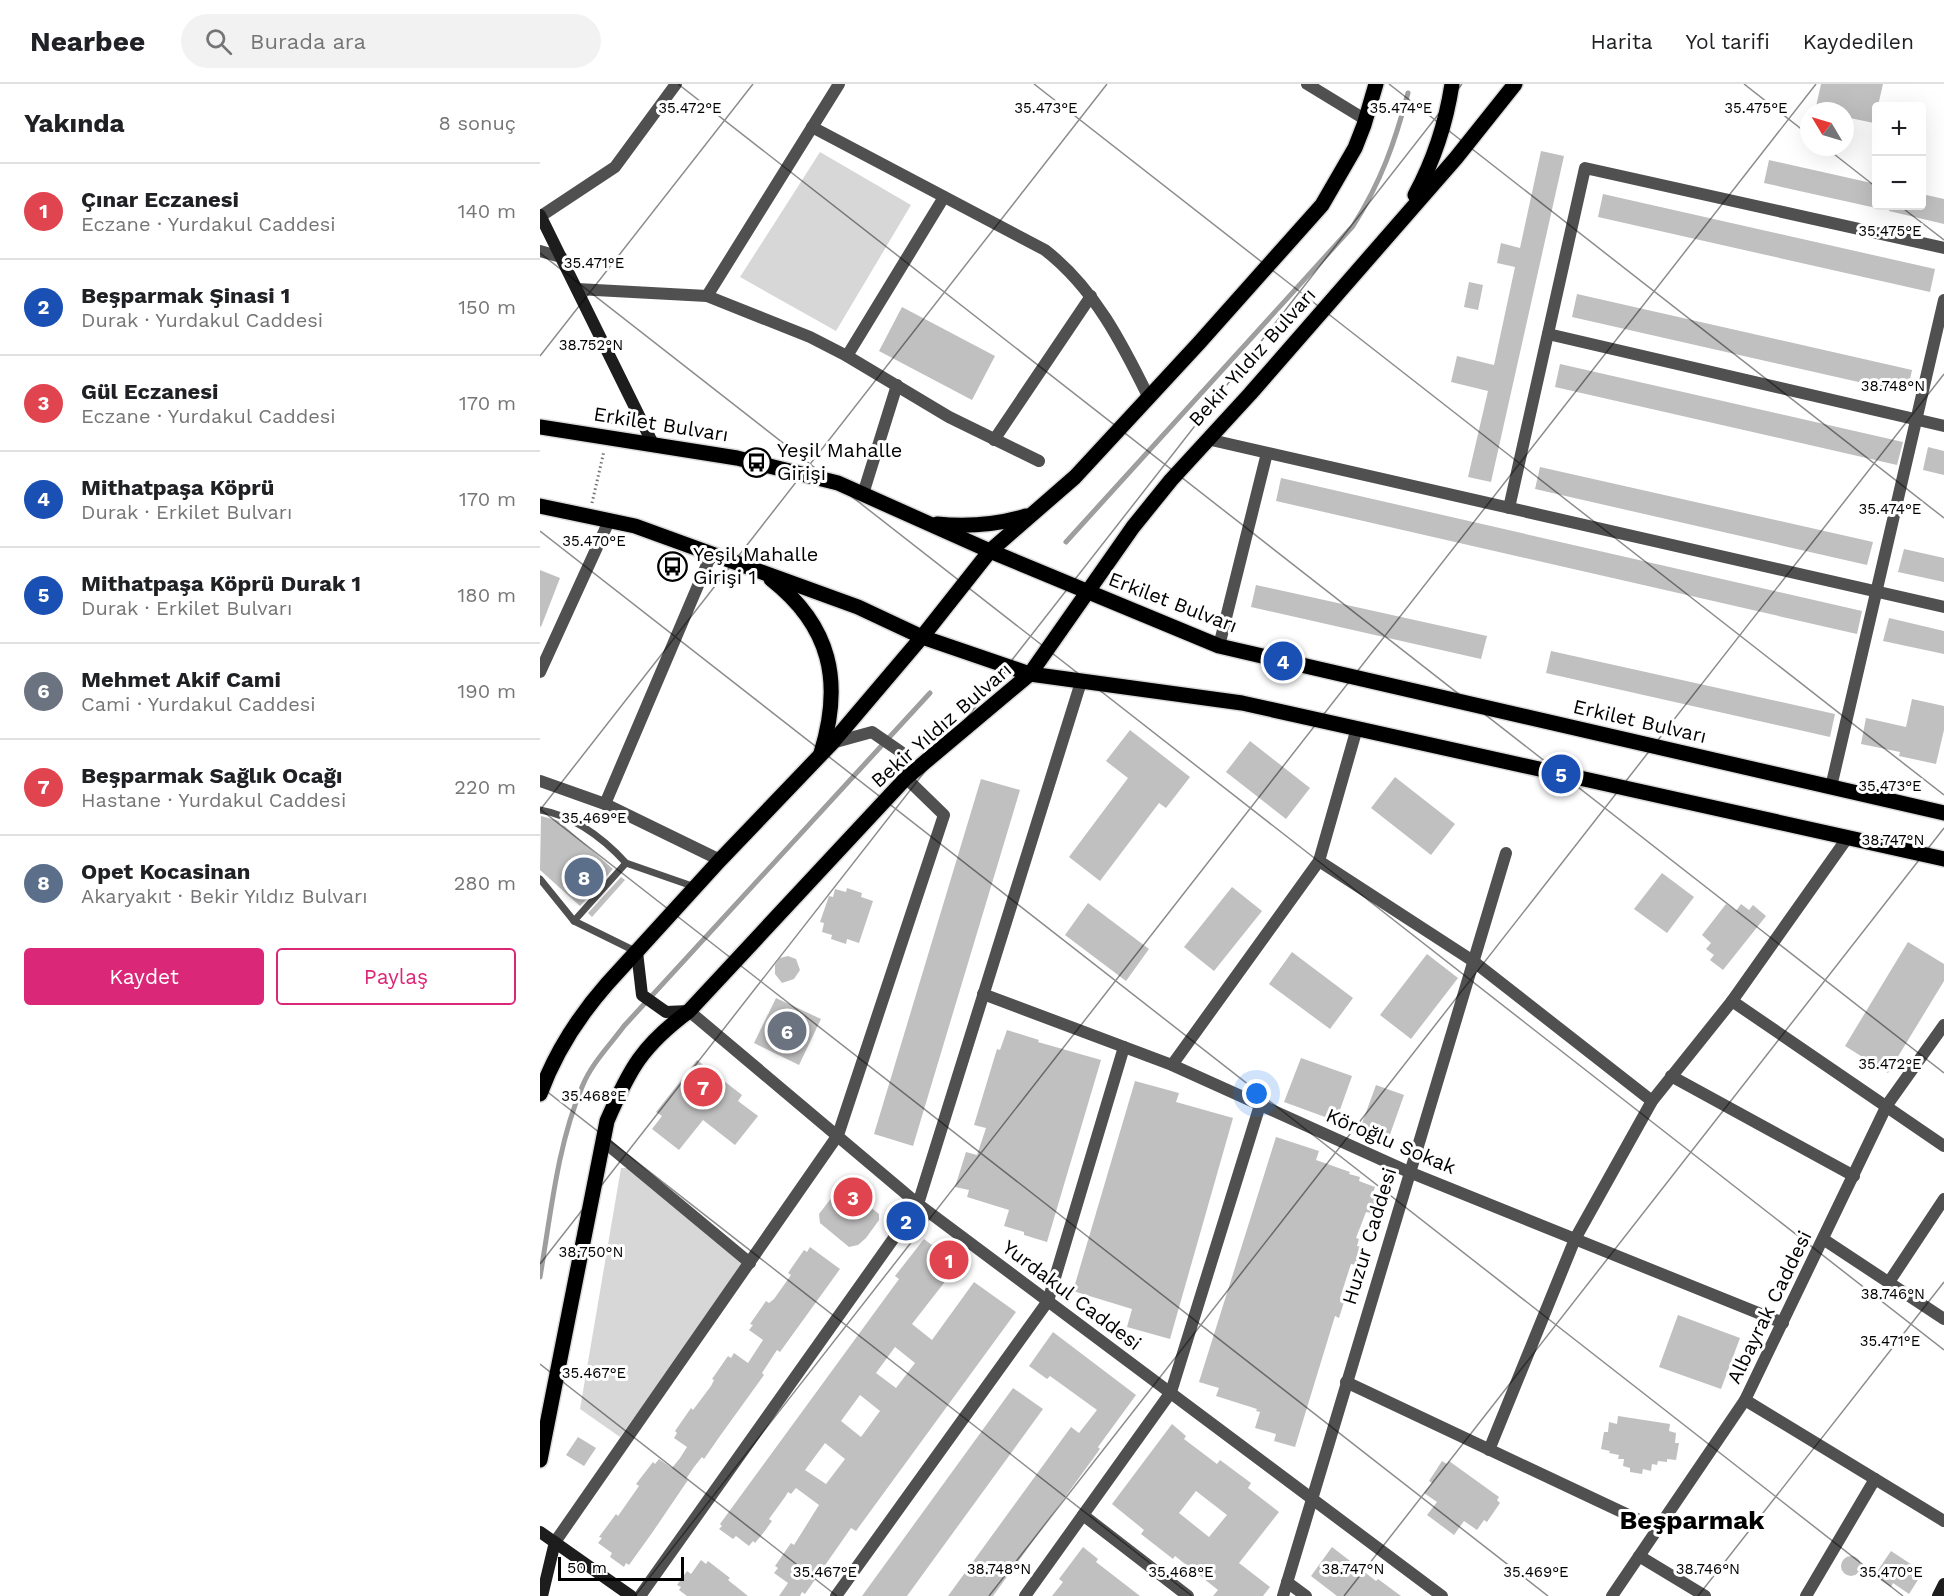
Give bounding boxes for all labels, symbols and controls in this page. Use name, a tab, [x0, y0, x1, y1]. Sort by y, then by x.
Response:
search box	[181, 14, 601, 68]
text: Nearbee	[30, 25, 145, 58]
icon: search	[202, 25, 235, 58]
text: Burada ara	[250, 29, 366, 54]
text: Harita	[1591, 29, 1653, 54]
text: Yol tarifi	[1686, 29, 1770, 54]
text: Kaydedilen	[1803, 29, 1914, 54]
text: 35.472°E	[658, 99, 722, 117]
text: 35.473°E	[1014, 99, 1078, 117]
text: 35.474°E	[1370, 99, 1432, 117]
text: 35.475°E	[1724, 99, 1788, 117]
north arrow	[1800, 102, 1854, 156]
map controls	[1872, 102, 1926, 210]
button: +	[1872, 102, 1926, 156]
text: Yakında	[24, 108, 125, 138]
text: 8 sonuç	[438, 111, 516, 135]
button: −	[1872, 156, 1926, 210]
text: Çınar Eczanesi	[81, 187, 239, 212]
text: 1	[39, 199, 48, 223]
text: 140 m	[458, 199, 516, 223]
text: Eczane · Yurdakul Caddesi	[81, 212, 336, 236]
text: 35.475°E	[1858, 222, 1922, 240]
text: 35.471°E	[564, 254, 624, 272]
text: Beşparmak Şinasi 1	[81, 283, 290, 308]
street label: Bekir Yıldız Bulvarı	[1183, 283, 1321, 431]
text: 2	[38, 295, 49, 319]
text: 150 m	[458, 295, 516, 319]
text: Durak · Yurdakul Caddesi	[81, 308, 323, 332]
text: 38.752°N	[559, 336, 623, 354]
text: 38.748°N	[1861, 377, 1925, 395]
text: Gül Eczanesi	[81, 379, 219, 404]
text: 3	[38, 391, 49, 415]
text: 170 m	[459, 391, 516, 415]
street label: Erkilet Bulvarı	[592, 401, 730, 447]
text: Eczane · Yurdakul Caddesi	[81, 404, 336, 428]
place label: Yeşil Mahalle Girişi	[777, 438, 902, 485]
bus stop icon: Yeşil Mahalle Girişi	[740, 446, 772, 478]
text: Mithatpaşa Köprü	[81, 475, 274, 500]
text: 4	[37, 487, 50, 511]
text: 170 m	[459, 487, 516, 511]
text: Durak · Erkilet Bulvarı	[81, 500, 292, 524]
text: 35.474°E	[1859, 500, 1921, 518]
text: 35.470°E	[562, 532, 626, 550]
place label: Yeşil Mahalle Girişi 1	[693, 542, 818, 589]
bus stop icon: Yeşil Mahalle Girişi 1	[656, 550, 688, 582]
street label: Erkilet Bulvarı	[1105, 566, 1241, 638]
text: Mithatpaşa Köprü Durak 1	[81, 571, 361, 596]
text: 5	[38, 583, 49, 607]
text: 180 m	[458, 583, 516, 607]
text: Durak · Erkilet Bulvarı	[81, 596, 292, 620]
pin: 4	[1264, 638, 1302, 684]
street label: Bekir Yıldız Bulvarı	[866, 658, 1016, 792]
text: Mehmet Akif Cami	[81, 667, 281, 692]
text: 6	[37, 679, 50, 703]
text: 190 m	[458, 679, 516, 703]
text: Cami · Yurdakul Caddesi	[81, 692, 316, 716]
street label: Erkilet Bulvarı	[1571, 694, 1709, 748]
pin: 5	[1542, 752, 1580, 796]
text: Beşparmak Sağlık Ocağı	[81, 763, 342, 788]
text: 7	[37, 775, 50, 799]
text: 220 m	[454, 775, 516, 799]
text: 35.473°E	[1858, 777, 1922, 795]
text: Hastane · Yurdakul Caddesi	[81, 788, 346, 812]
text: 35.469°E	[561, 809, 627, 827]
text: 38.747°N	[1862, 831, 1924, 849]
pin: 8	[564, 854, 603, 900]
text: Opet Kocasinan	[81, 859, 250, 884]
text: 8	[37, 871, 50, 895]
text: 280 m	[454, 871, 516, 895]
text: Akaryakıt · Bekir Yıldız Bulvarı	[81, 884, 368, 908]
button: Kaydet	[24, 948, 264, 1005]
button: Paylaş	[276, 948, 516, 1005]
pin: 6	[768, 1008, 806, 1054]
text: 35.472°E	[1858, 1055, 1922, 1073]
pin: 7	[684, 1064, 722, 1110]
your location	[1242, 1079, 1271, 1108]
text: 35.468°E	[561, 1087, 627, 1105]
street label: Köroğlu Sokak	[1322, 1103, 1460, 1179]
street label: Huzur Caddesi	[1337, 1165, 1401, 1307]
pin: 3	[834, 1174, 872, 1220]
pin: 2	[886, 1198, 926, 1244]
street label: Albayrak Caddesi	[1722, 1227, 1816, 1387]
street label: Yurdakul Caddesi	[998, 1235, 1146, 1355]
pin: 1	[930, 1238, 968, 1282]
text: 38.750°N	[558, 1243, 624, 1261]
text: 38.746°N	[1861, 1285, 1925, 1303]
text: 35.471°E	[1860, 1332, 1920, 1350]
text: 35.467°E	[562, 1364, 626, 1382]
district label: Beşparmak	[1620, 1505, 1765, 1535]
scale bar	[558, 1554, 684, 1582]
text: 50 m	[567, 1558, 607, 1577]
text: 38.748°N	[967, 1560, 1031, 1578]
text: 38.747°N	[1322, 1560, 1384, 1578]
text: 38.746°N	[1676, 1560, 1740, 1578]
text: 35.467°E	[793, 1563, 857, 1581]
text: 35.468°E	[1148, 1563, 1214, 1581]
text: 35.469°E	[1503, 1563, 1569, 1581]
text: 35.470°E	[1859, 1563, 1923, 1581]

